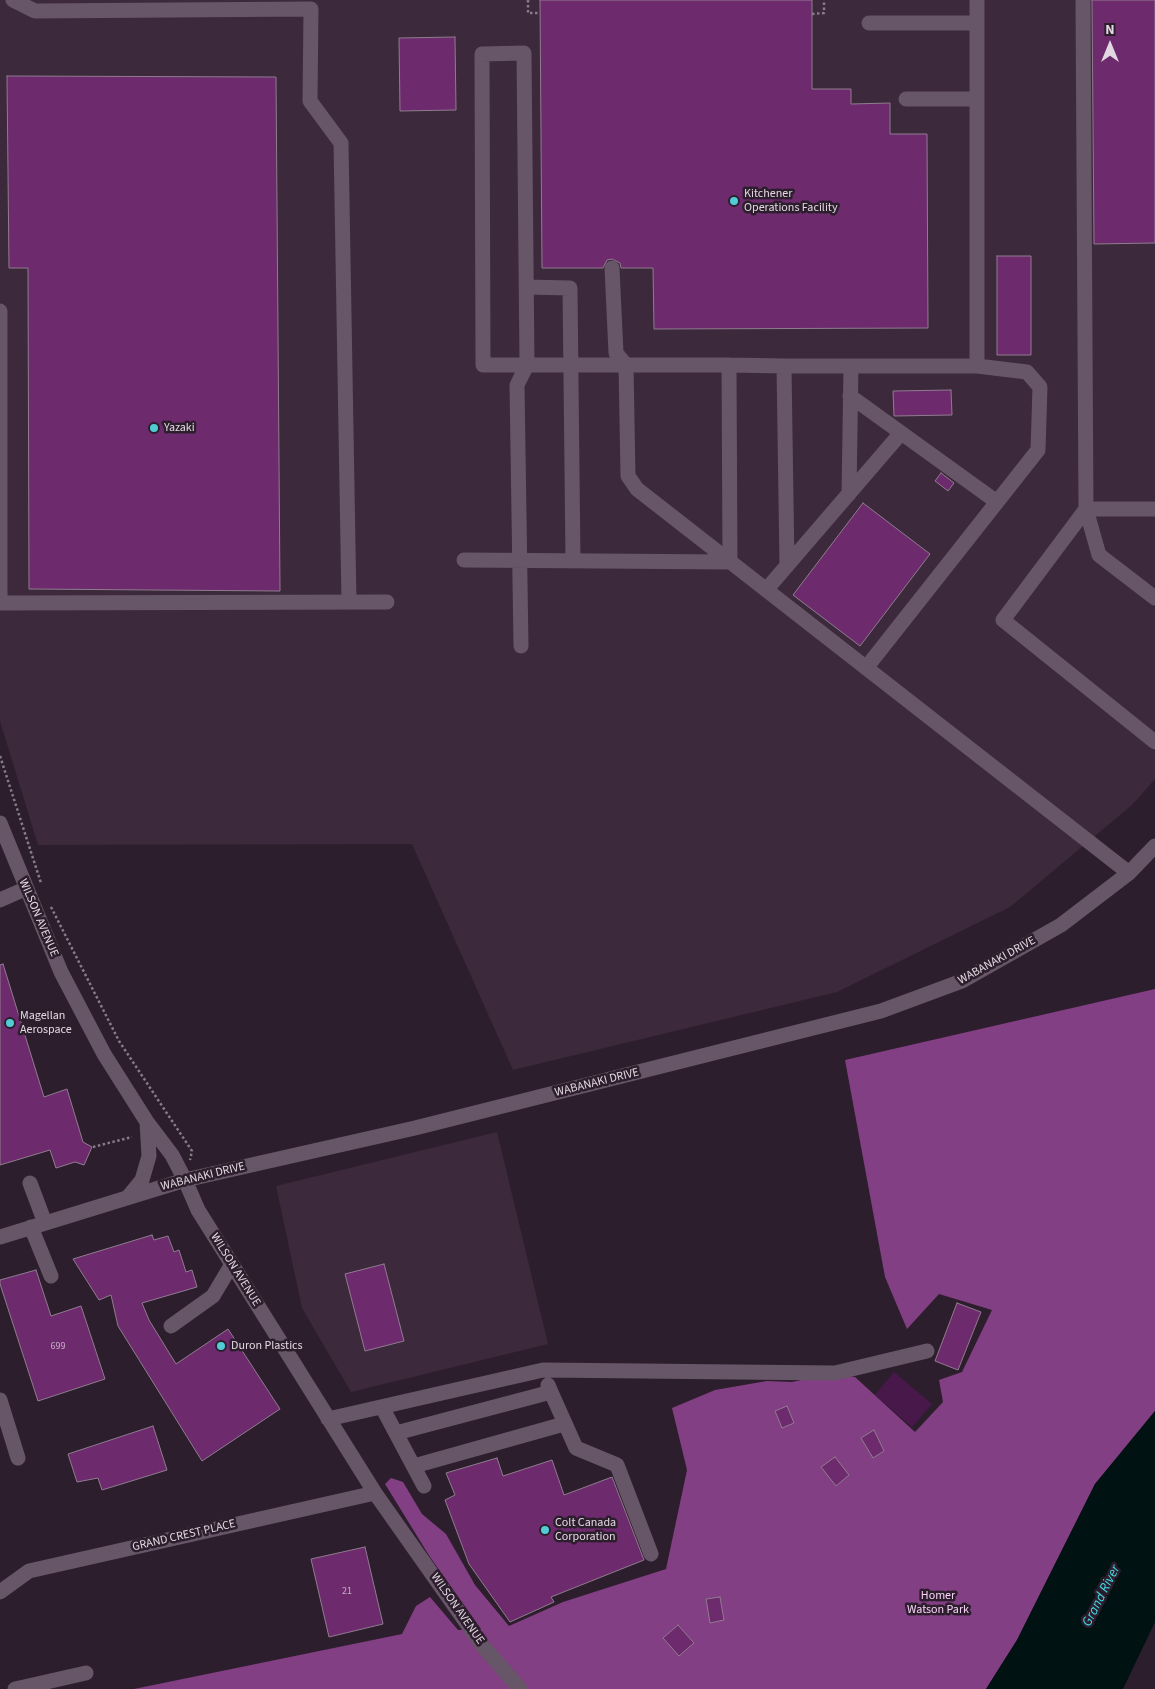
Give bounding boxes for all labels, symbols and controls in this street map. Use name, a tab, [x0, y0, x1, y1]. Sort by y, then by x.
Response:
north arrow	[1085, 20, 1135, 70]
text: N	[1105, 20, 1115, 40]
place label: Kitchener Operations Facility	[744, 187, 838, 215]
marker: Kitchener Operations Facility	[728, 195, 740, 207]
place label: Yazaki	[164, 421, 195, 435]
marker: Yazaki	[148, 422, 160, 434]
street label: WILSON AVENUE	[15, 877, 61, 959]
street label: WABANAKI DRIVE	[956, 934, 1038, 988]
place label: Magellan Aerospace	[20, 1009, 72, 1037]
marker: Magellan Aerospace	[4, 1017, 16, 1029]
street label: WABANAKI DRIVE	[553, 1066, 641, 1100]
street label: WABANAKI DRIVE	[159, 1160, 247, 1194]
street label: WILSON AVENUE	[207, 1231, 263, 1309]
place label: Duron Plastics	[231, 1339, 303, 1353]
marker: Duron Plastics	[215, 1340, 227, 1352]
house number: 699	[51, 1341, 65, 1353]
place label: Colt Canada Corporation	[555, 1516, 616, 1544]
street label: GRAND CREST PLACE	[131, 1517, 237, 1555]
marker: Colt Canada Corporation	[539, 1524, 551, 1536]
water label: Grand River	[1079, 1562, 1125, 1630]
street label: WILSON AVENUE	[427, 1571, 487, 1647]
house number: 21	[342, 1586, 352, 1598]
park label: Homer Watson Park	[907, 1589, 969, 1617]

